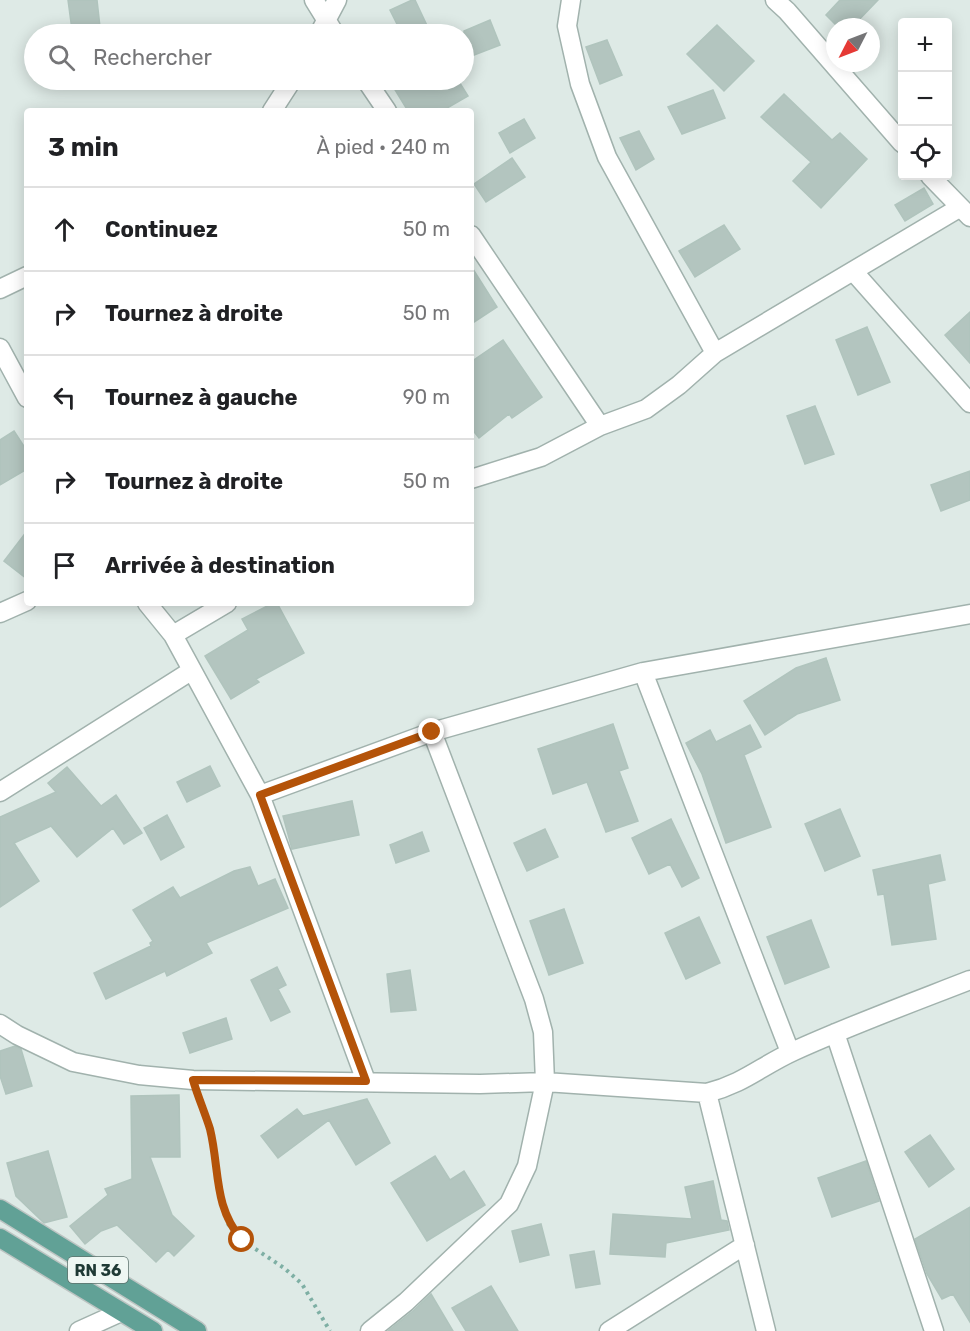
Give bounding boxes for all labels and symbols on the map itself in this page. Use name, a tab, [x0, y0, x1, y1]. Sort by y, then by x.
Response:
north arrow	[826, 18, 880, 72]
route end	[418, 718, 444, 744]
route start	[228, 1226, 254, 1252]
road number: RN 36	[68, 1257, 128, 1283]

